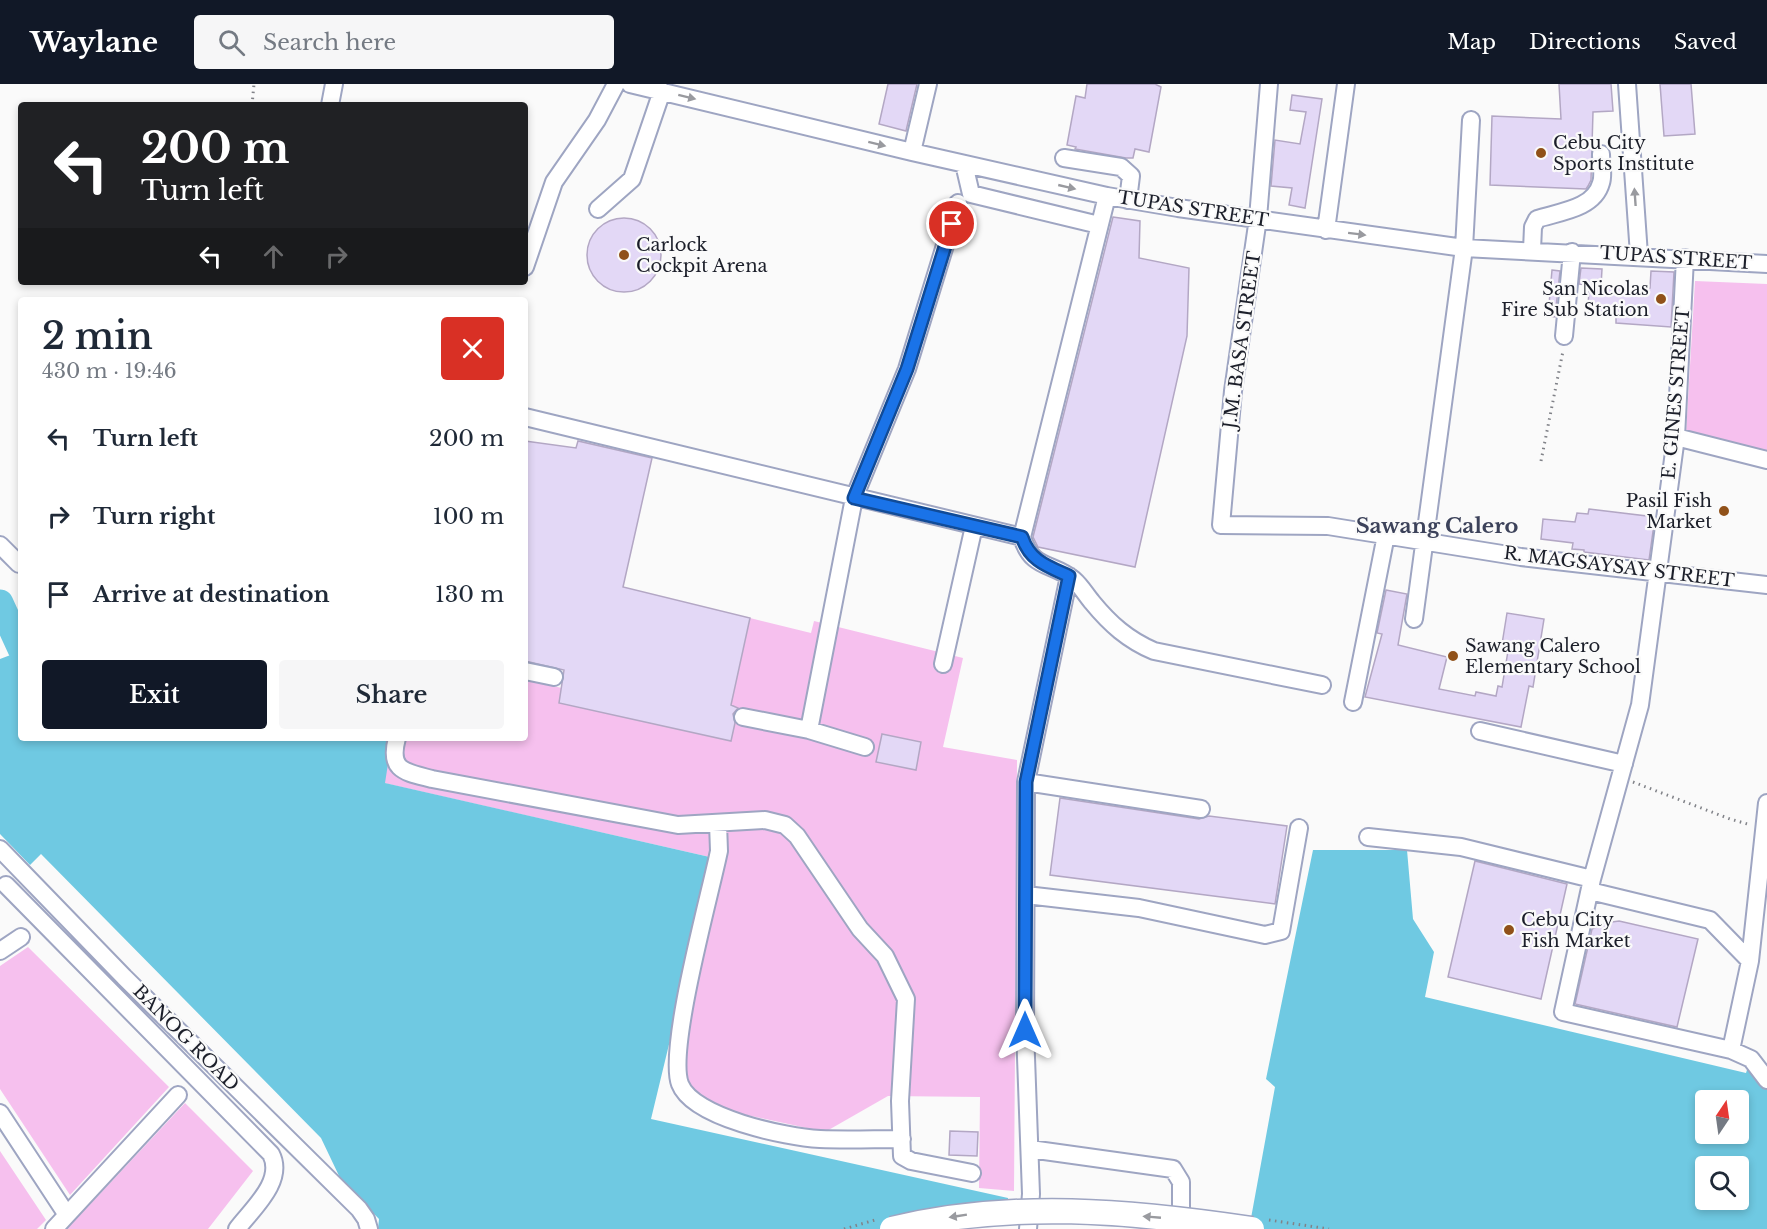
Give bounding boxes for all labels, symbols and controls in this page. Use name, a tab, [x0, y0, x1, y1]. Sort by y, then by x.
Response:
search box	[194, 15, 614, 69]
text: Waylane	[30, 25, 158, 60]
icon: search	[215, 26, 248, 59]
text: Search here	[263, 29, 396, 56]
text: Map	[1447, 29, 1496, 55]
text: Directions	[1529, 29, 1641, 55]
text: Saved	[1674, 29, 1737, 55]
one-way arrow	[678, 93, 697, 103]
text: 200 m	[141, 122, 289, 174]
icon: left	[42, 126, 120, 204]
place label: Cebu City Sports Institute	[1553, 132, 1694, 175]
one-way arrow	[867, 139, 886, 149]
marker: Cebu City Sports Institute	[1534, 146, 1548, 160]
text: Turn left	[141, 174, 264, 207]
one-way arrow	[1058, 182, 1076, 192]
street label: TUPAS STREET	[1116, 186, 1271, 232]
one-way arrow	[1630, 187, 1639, 206]
pin	[926, 198, 977, 249]
icon: arrive	[935, 207, 968, 240]
one-way arrow	[1348, 230, 1367, 239]
place label: Carlock Cockpit Arena	[636, 234, 768, 277]
icon: left	[194, 240, 227, 273]
icon: ahead	[257, 240, 290, 273]
icon: right	[320, 240, 353, 273]
street label: TUPAS STREET	[1599, 242, 1753, 274]
marker: Carlock Cockpit Arena	[617, 248, 631, 262]
street label: J.M. BASA STREET	[1218, 249, 1265, 432]
place label: San Nicolas Fire Sub Station	[1501, 278, 1649, 321]
marker: San Nicolas Fire Sub Station	[1654, 292, 1668, 306]
street label: E. GINES STREET	[1658, 305, 1695, 480]
text: 2 min	[42, 314, 153, 359]
button: close	[441, 317, 504, 380]
text: 430 m · 19:46	[42, 359, 177, 383]
icon: left	[42, 422, 75, 455]
text: Turn left	[93, 425, 198, 452]
text: 200 m	[429, 425, 504, 452]
place label: Pasil Fish Market	[1626, 490, 1712, 533]
icon: right	[42, 500, 75, 533]
text: Turn right	[93, 503, 215, 530]
text: 100 m	[433, 503, 504, 530]
marker: Pasil Fish Market	[1717, 504, 1731, 518]
district label: Sawang Calero	[1356, 513, 1519, 539]
street label: R. MAGSAYSAY STREET	[1502, 542, 1736, 592]
icon: arrive	[42, 578, 75, 611]
text: Arrive at destination	[93, 581, 330, 608]
text: 130 m	[435, 581, 504, 608]
place label: Sawang Calero Elementary School	[1465, 635, 1641, 678]
marker: Sawang Calero Elementary School	[1446, 649, 1460, 663]
button: Exit	[42, 660, 267, 729]
button: Share	[279, 660, 504, 729]
place label: Cebu City Fish Market	[1521, 909, 1631, 952]
marker: Cebu City Fish Market	[1502, 923, 1516, 937]
street label: BANOG ROAD	[128, 980, 244, 1096]
position arrow	[993, 998, 1057, 1062]
north arrow	[1695, 1090, 1749, 1144]
map controls	[1695, 1090, 1749, 1210]
button: search	[1695, 1156, 1749, 1210]
one-way arrow	[948, 1211, 967, 1220]
one-way arrow	[1143, 1212, 1162, 1222]

